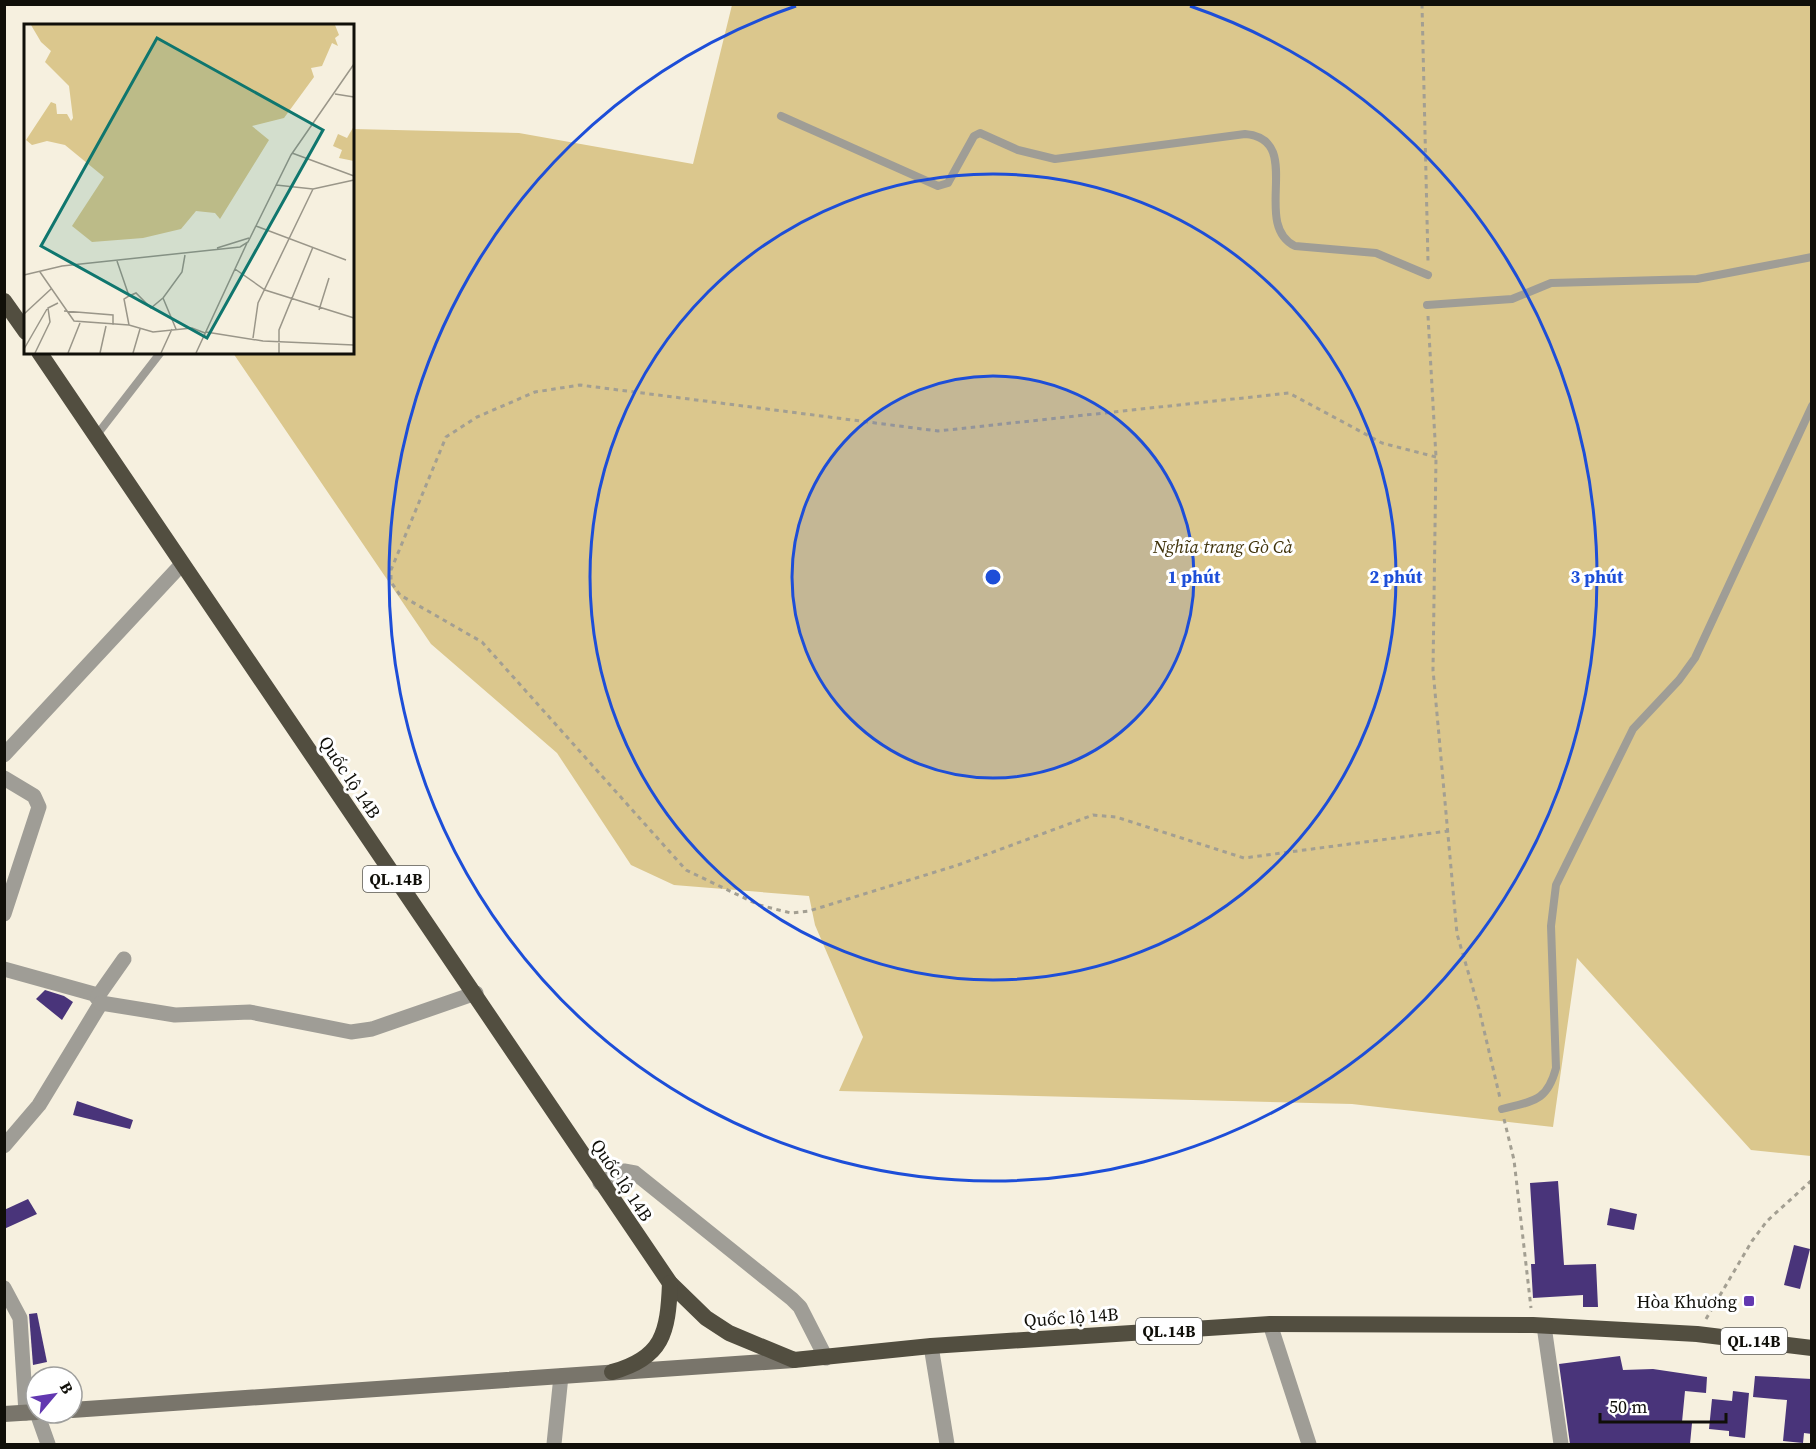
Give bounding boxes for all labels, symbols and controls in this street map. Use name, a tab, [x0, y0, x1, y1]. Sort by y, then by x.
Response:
inset map	[24, 24, 354, 354]
park label: Nghĩa trang Gò Cà	[1152, 534, 1294, 559]
text: 1 phút	[1168, 564, 1221, 589]
text: 2 phút	[1370, 564, 1423, 589]
text: 3 phút	[1571, 564, 1624, 589]
centre of rings	[983, 567, 1003, 587]
street label: Quốc lộ 14B	[313, 731, 387, 823]
road number: QL.14B	[363, 866, 429, 892]
street label: Quốc lộ 14B	[585, 1134, 659, 1226]
place label: Hòa Khương	[1637, 1289, 1737, 1314]
marker: Hòa Khương	[1742, 1294, 1756, 1308]
street label: Quốc lộ 14B	[1023, 1301, 1119, 1333]
road number: QL.14B	[1136, 1318, 1202, 1344]
road number: QL.14B	[1721, 1328, 1787, 1354]
north arrow	[24, 1365, 84, 1425]
text: B	[55, 1378, 80, 1398]
scale bar	[1600, 1386, 1726, 1424]
text: 50 m	[1609, 1394, 1647, 1419]

